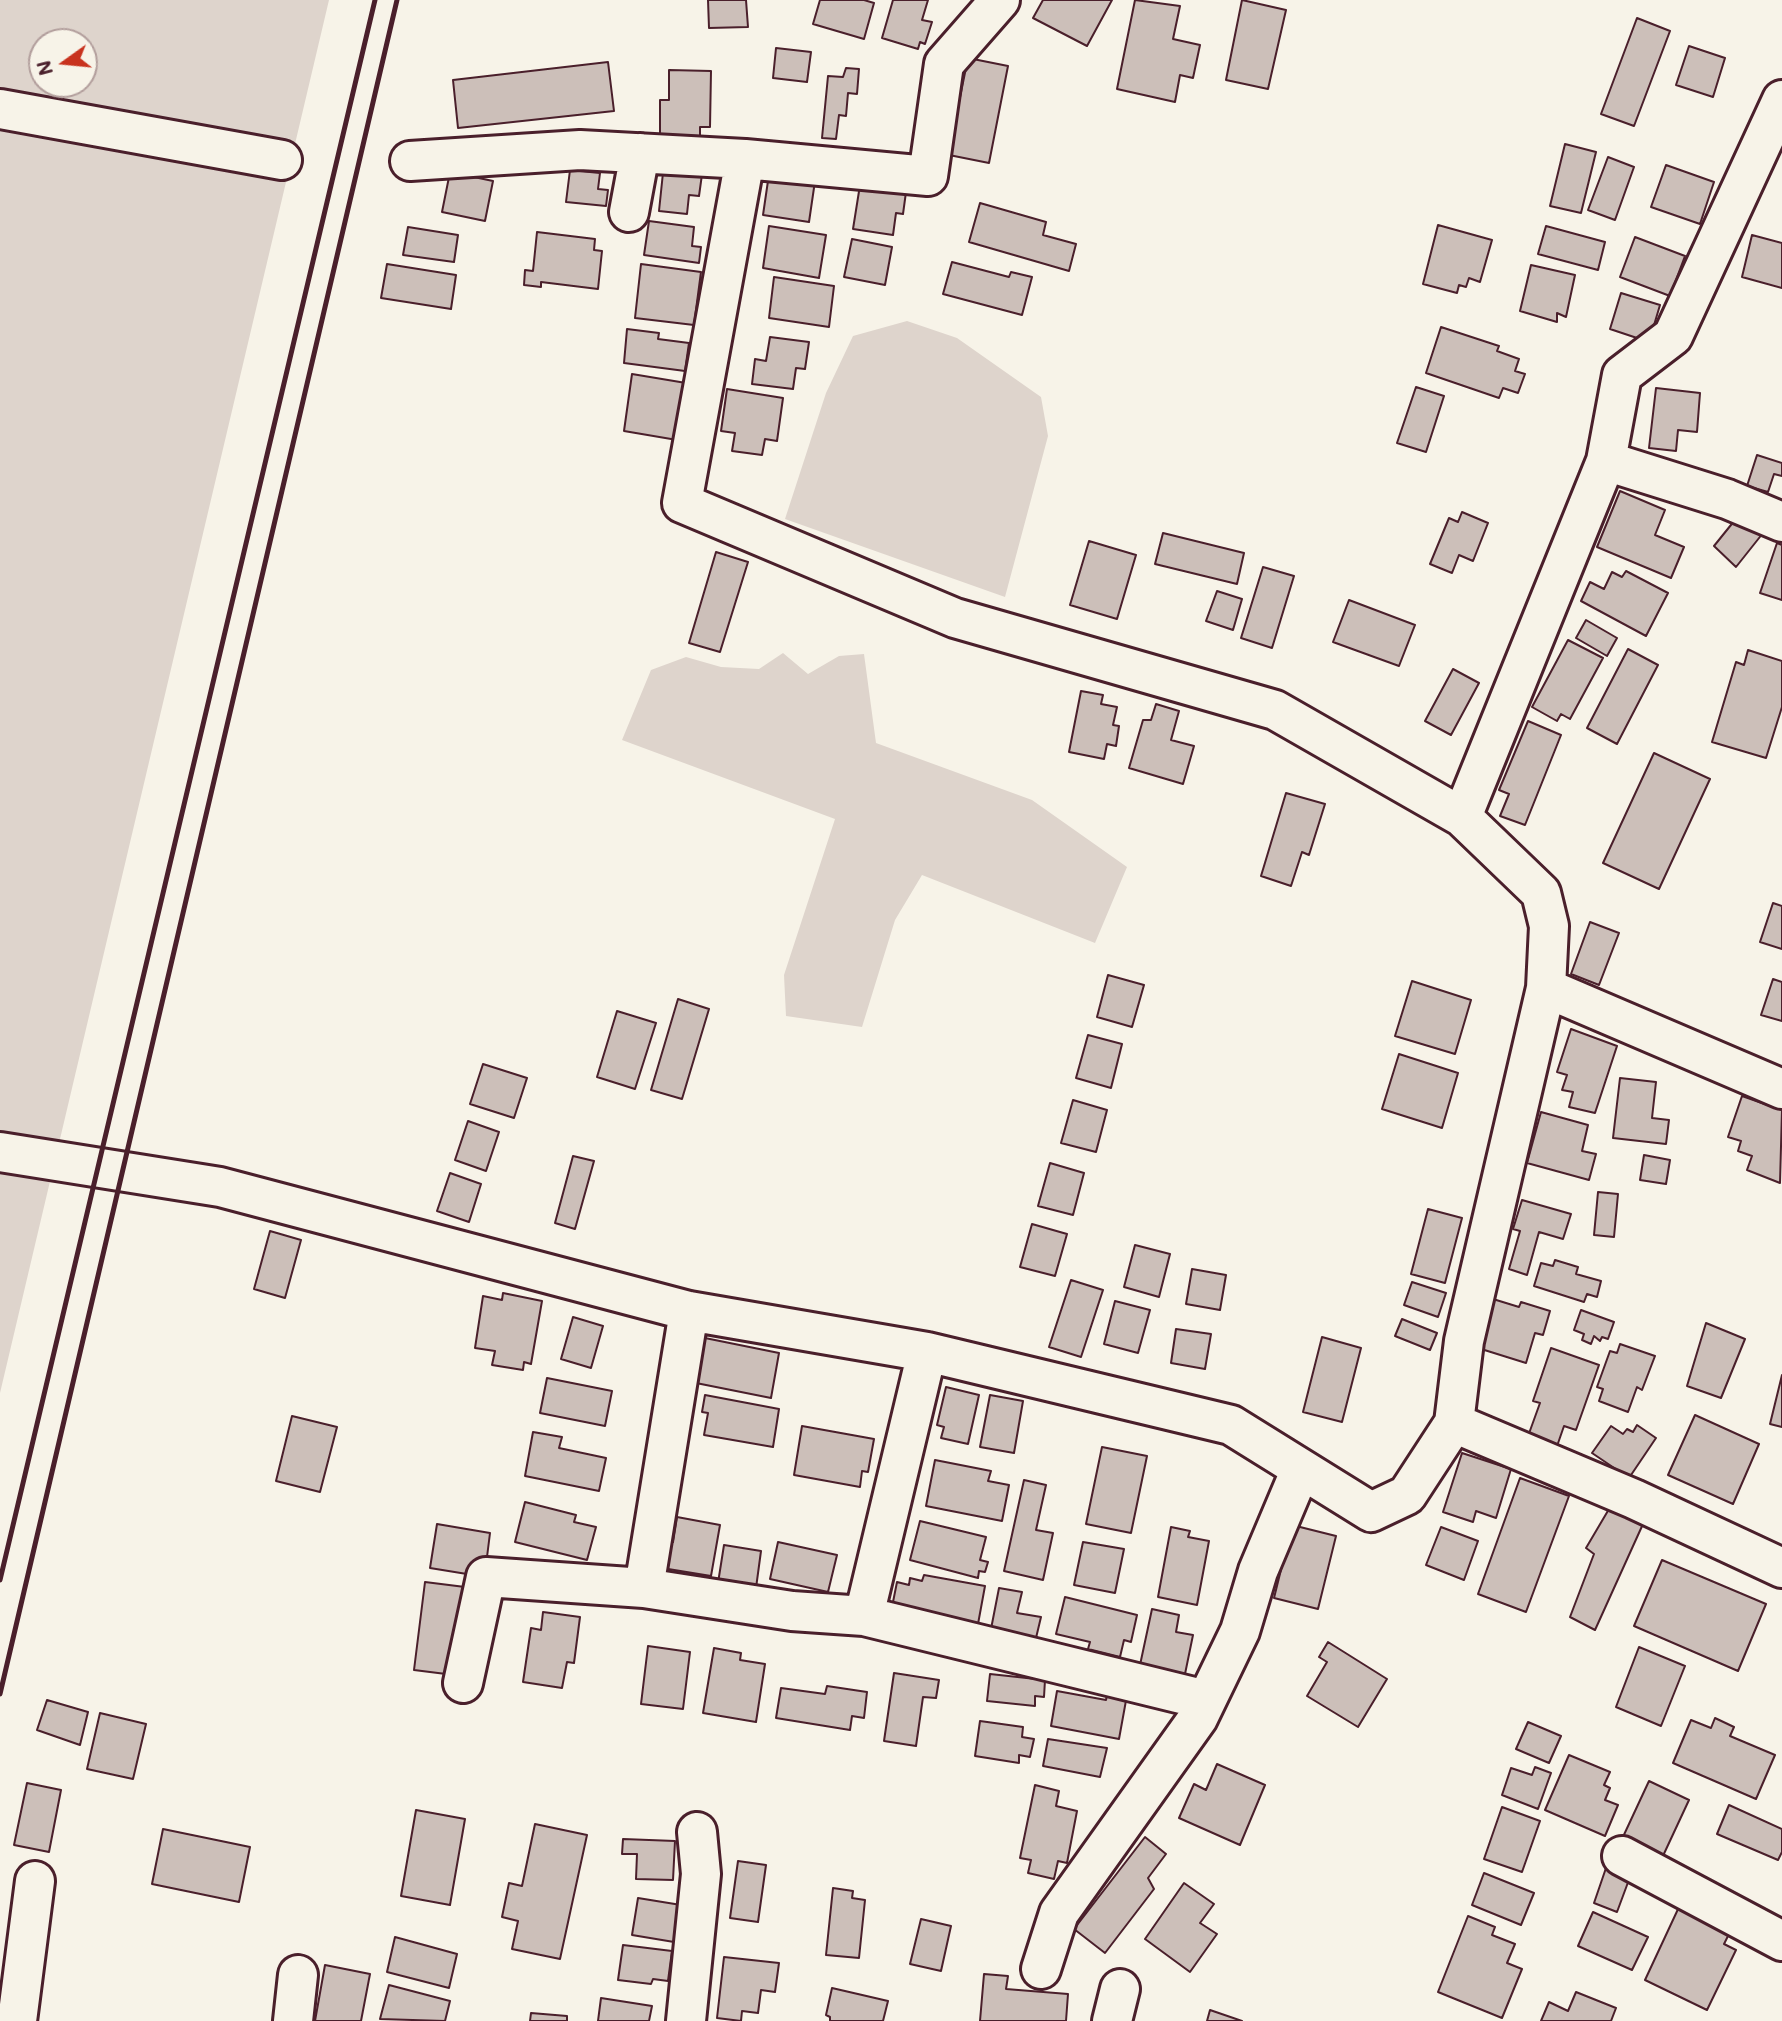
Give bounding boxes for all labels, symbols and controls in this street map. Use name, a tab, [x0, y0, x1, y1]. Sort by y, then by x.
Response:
north arrow	[28, 28, 98, 98]
text: N	[30, 58, 58, 78]

